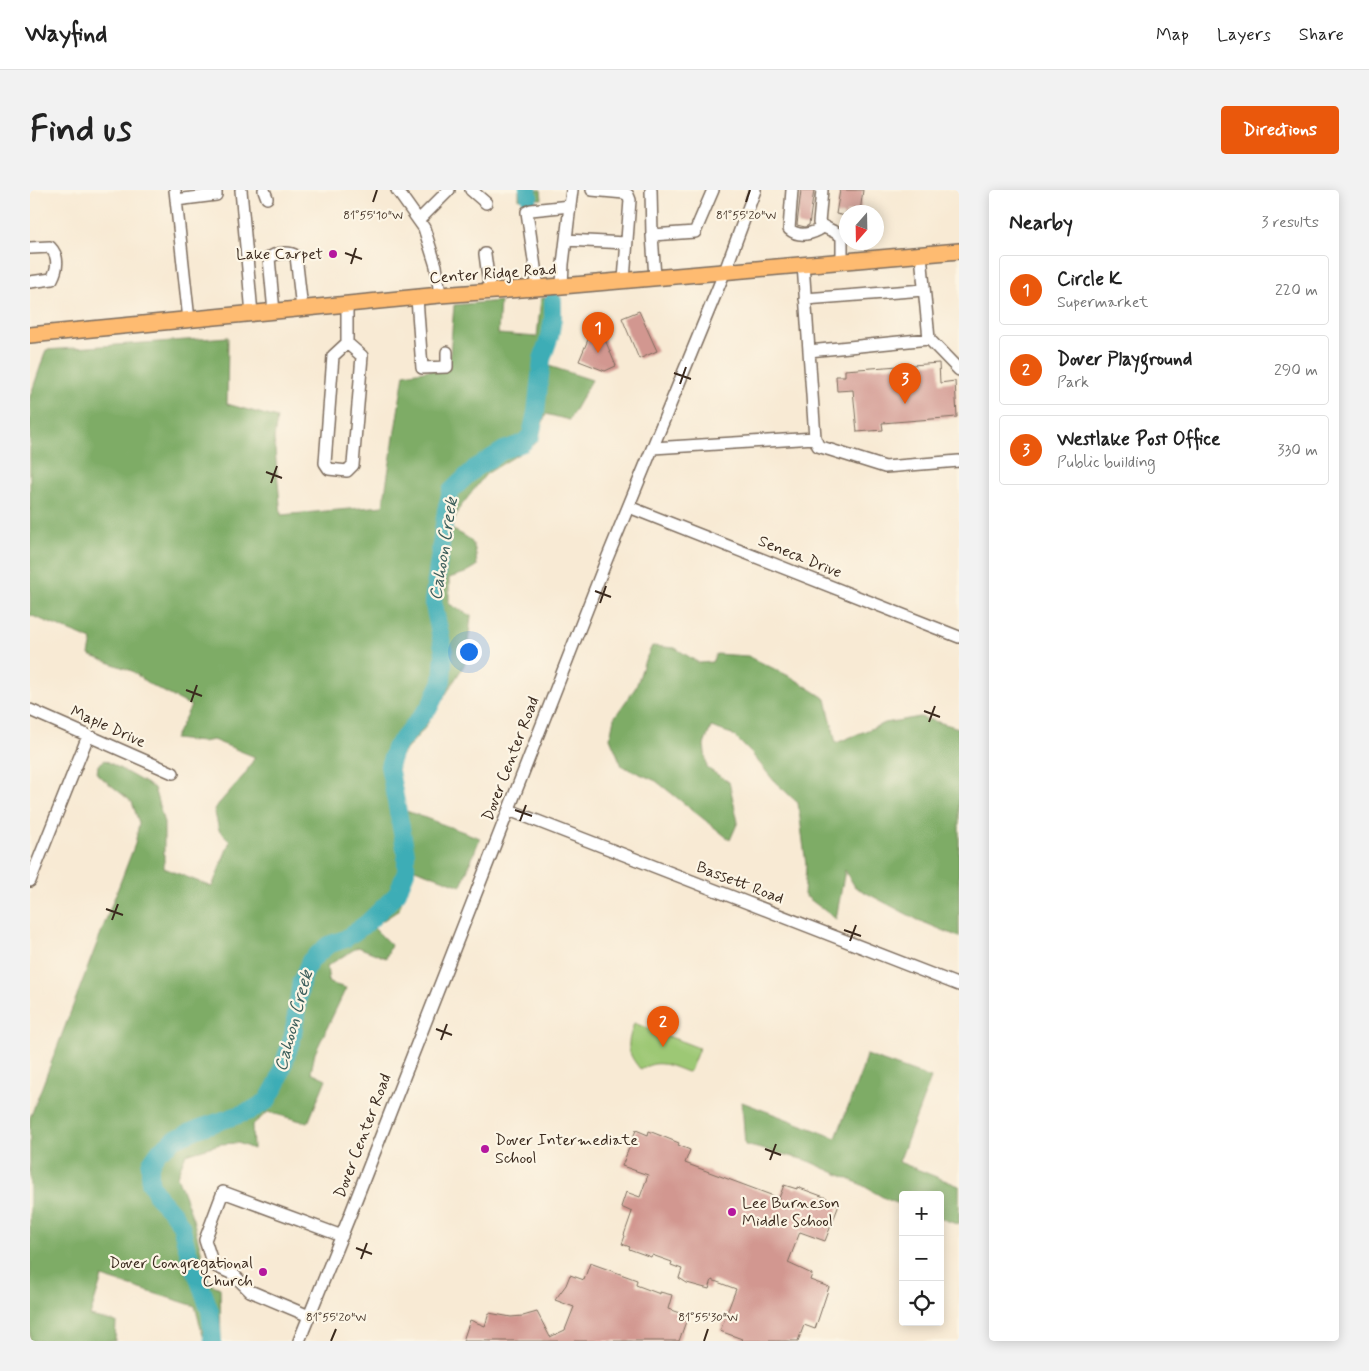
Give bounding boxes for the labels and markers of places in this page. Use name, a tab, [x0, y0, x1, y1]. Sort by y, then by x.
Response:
place label: Lake Carpet	[236, 244, 323, 265]
marker: Lake Carpet	[327, 248, 339, 260]
pin: 1	[582, 312, 614, 353]
pin: 3	[889, 363, 921, 404]
pin: 2	[647, 1006, 679, 1047]
place label: Dover Intermediate School	[495, 1130, 638, 1169]
marker: Dover Intermediate School	[479, 1143, 491, 1155]
place label: Lee Burneson Middle School	[742, 1193, 840, 1232]
marker: Lee Burneson Middle School	[726, 1206, 738, 1218]
place label: Dover Congregational Church	[109, 1253, 253, 1292]
marker: Dover Congregational Church	[257, 1266, 269, 1278]

